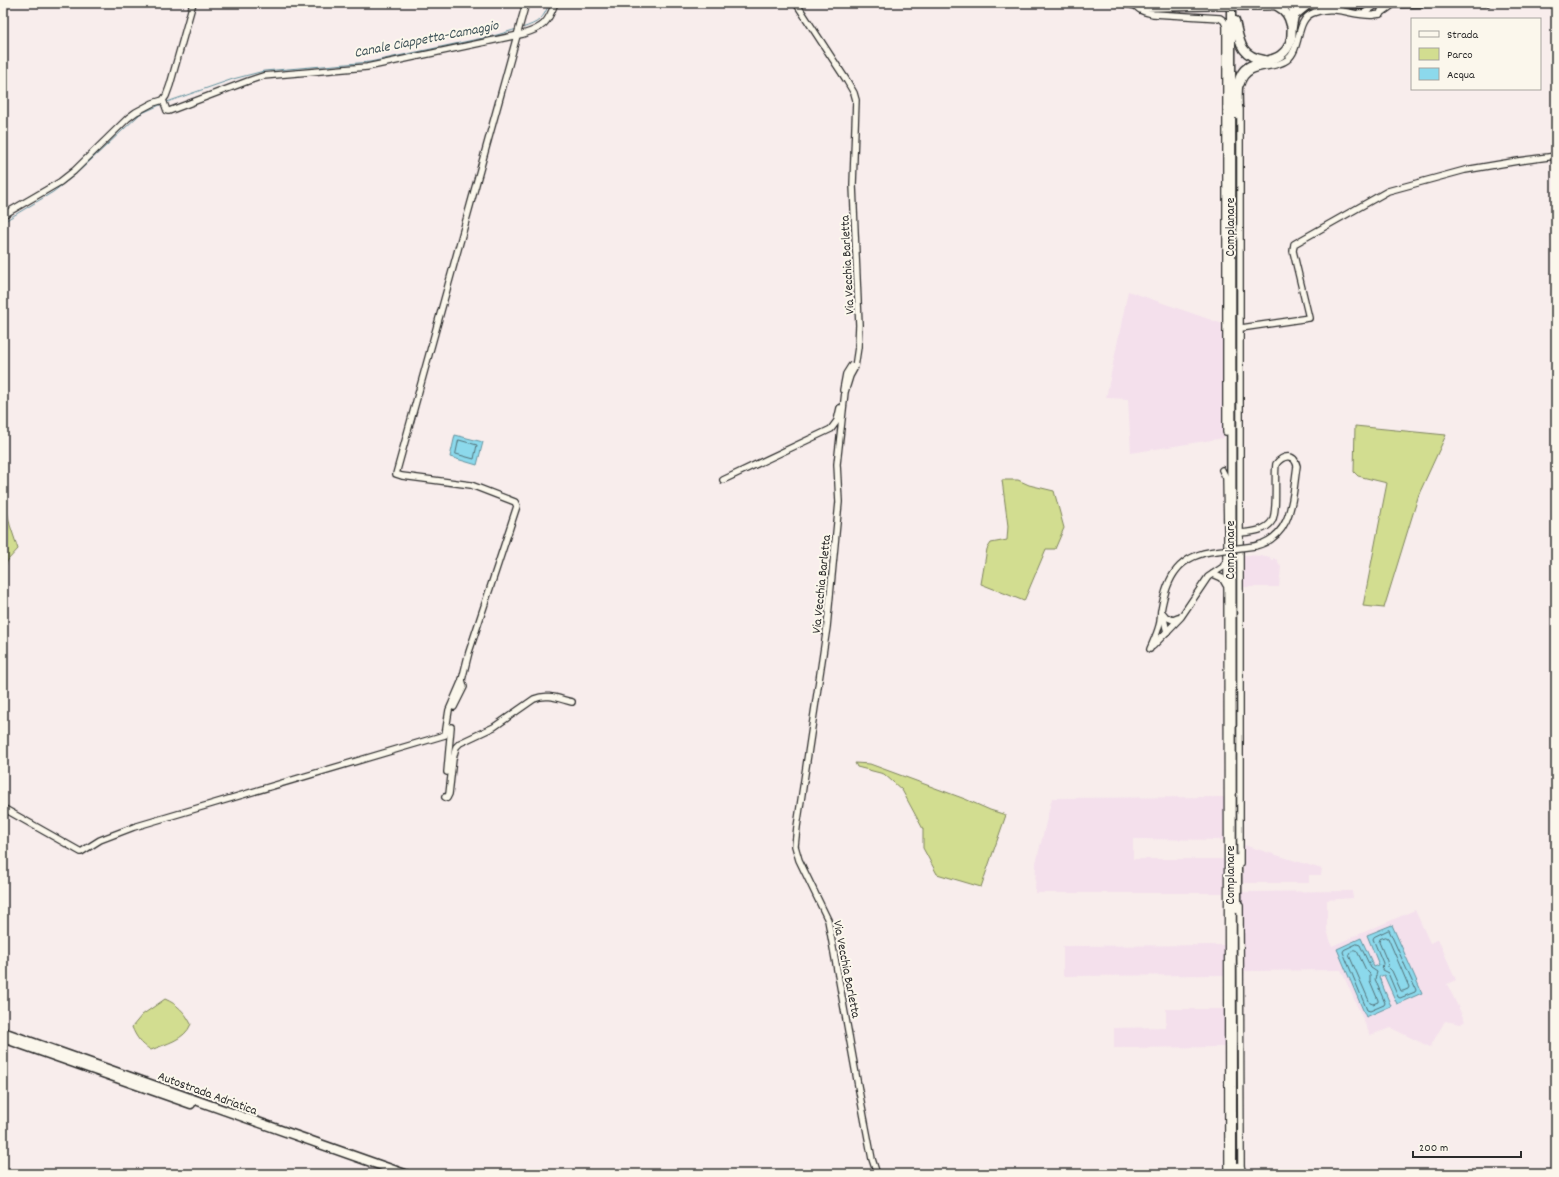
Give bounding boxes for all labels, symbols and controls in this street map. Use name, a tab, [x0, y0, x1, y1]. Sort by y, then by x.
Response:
water label: Canale Ciappetta-Camaggio	[352, 16, 501, 64]
legend	[1411, 18, 1541, 90]
text: Strada	[1447, 27, 1478, 44]
text: Parco	[1447, 47, 1473, 64]
text: Acqua	[1447, 67, 1475, 84]
street label: Complanare	[1222, 197, 1241, 256]
street label: Via Vecchia Barletta	[836, 214, 861, 315]
street label: Complanare	[1222, 520, 1241, 579]
street label: Via Vecchia Barletta	[808, 533, 837, 635]
street label: Complanare	[1222, 845, 1241, 904]
street label: Via Vecchia Barletta	[827, 919, 864, 1021]
street label: Autostrada Adriatica	[155, 1068, 260, 1121]
scale bar	[1413, 1133, 1521, 1159]
text: 200 m	[1419, 1140, 1448, 1157]

